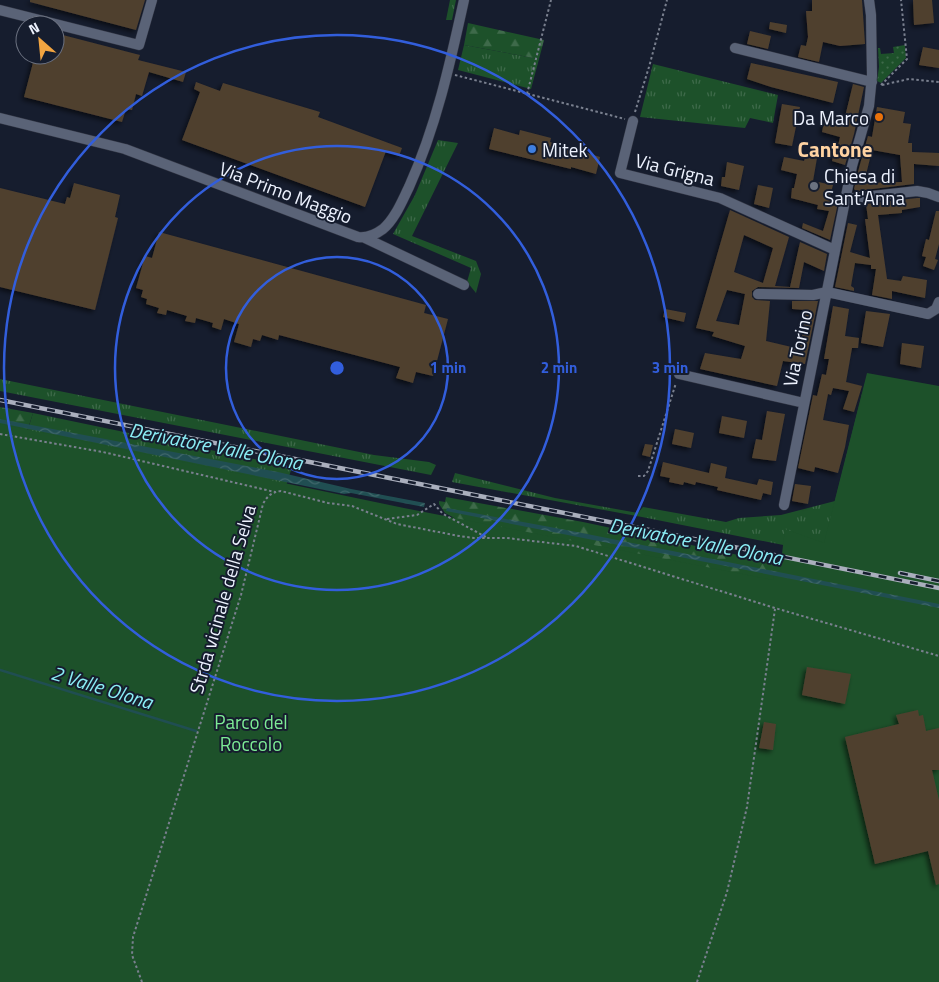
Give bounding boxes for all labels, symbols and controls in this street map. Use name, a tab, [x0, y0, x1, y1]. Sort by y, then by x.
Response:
north arrow	[15, 15, 65, 65]
text: N	[25, 16, 43, 40]
place label: Da Marco	[793, 103, 869, 132]
marker: Da Marco	[873, 111, 885, 123]
district label: Cantone	[798, 133, 872, 165]
place label: Mitek	[542, 135, 588, 164]
marker: Mitek	[526, 143, 538, 155]
street label: Via Grigna	[632, 145, 718, 193]
street label: Via Primo Maggio	[215, 153, 357, 231]
place label: Chiesa di Sant'Anna	[824, 161, 905, 212]
marker: Chiesa di Sant'Anna	[808, 180, 820, 192]
street label: Via Torino	[775, 307, 819, 389]
text: 1 min	[430, 356, 466, 379]
text: 2 min	[541, 356, 577, 379]
text: 3 min	[652, 356, 688, 379]
centre of rings	[328, 359, 346, 377]
water label: Derivatore Valle Olona	[127, 414, 306, 478]
street label: Strda vicinale della Selva	[181, 501, 263, 697]
water label: Derivatore Valle Olona	[607, 509, 786, 573]
water label: 2 Valle Olona	[47, 657, 158, 717]
park label: Parco del Roccolo	[214, 707, 288, 758]

